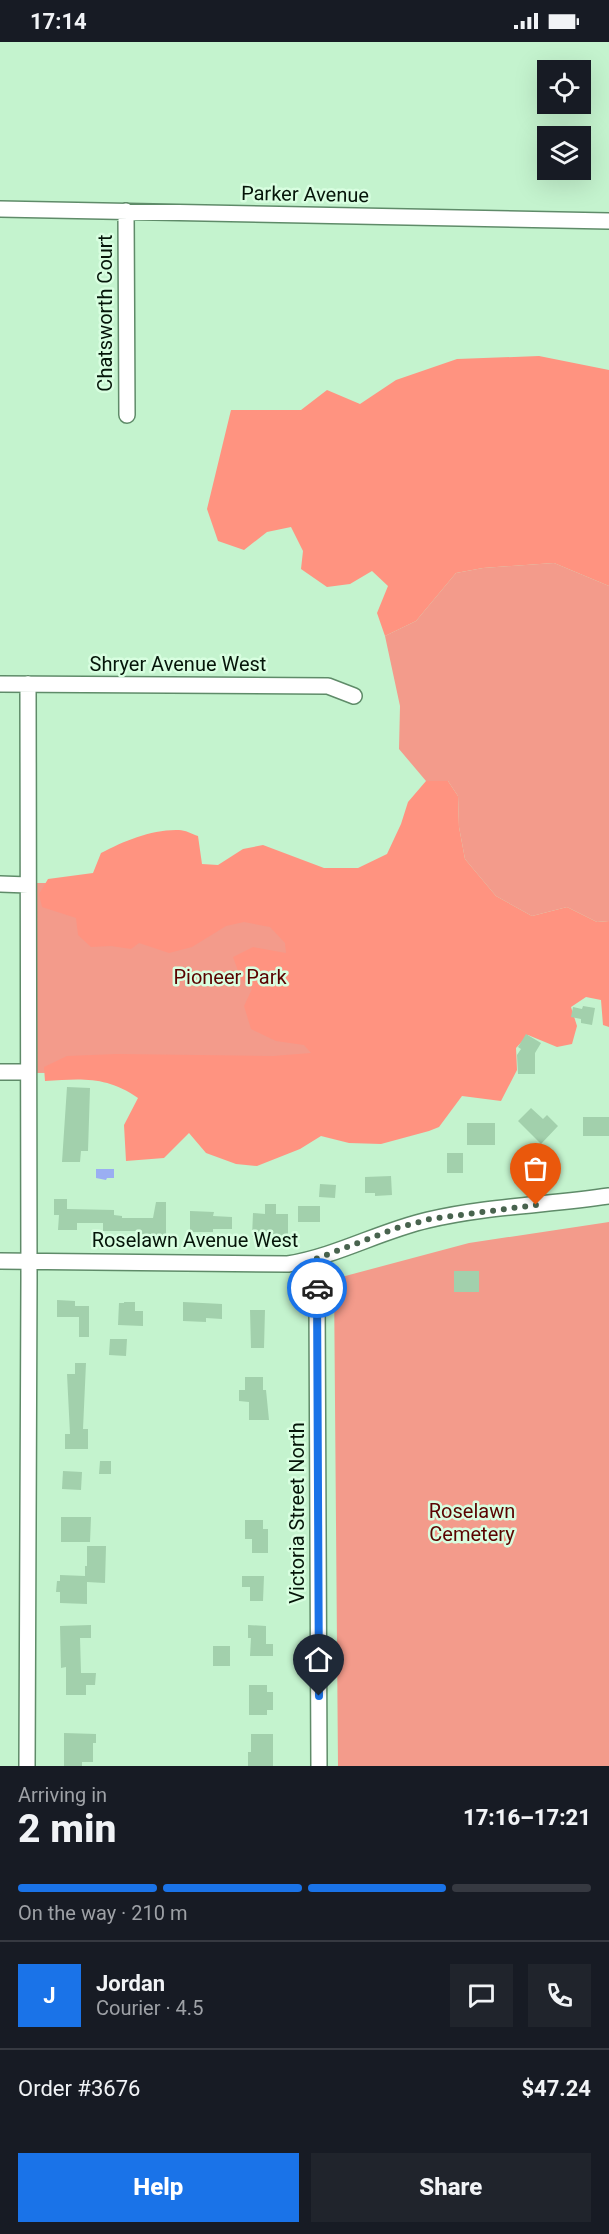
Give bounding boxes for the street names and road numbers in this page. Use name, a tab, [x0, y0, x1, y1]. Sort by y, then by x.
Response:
street label: Parker Avenue	[241, 181, 369, 207]
street label: Chatsworth Court	[93, 234, 117, 392]
street label: Shryer Avenue West	[90, 652, 266, 676]
street label: Roselawn Avenue West	[92, 1228, 298, 1252]
street label: Victoria Street North	[285, 1422, 309, 1604]

